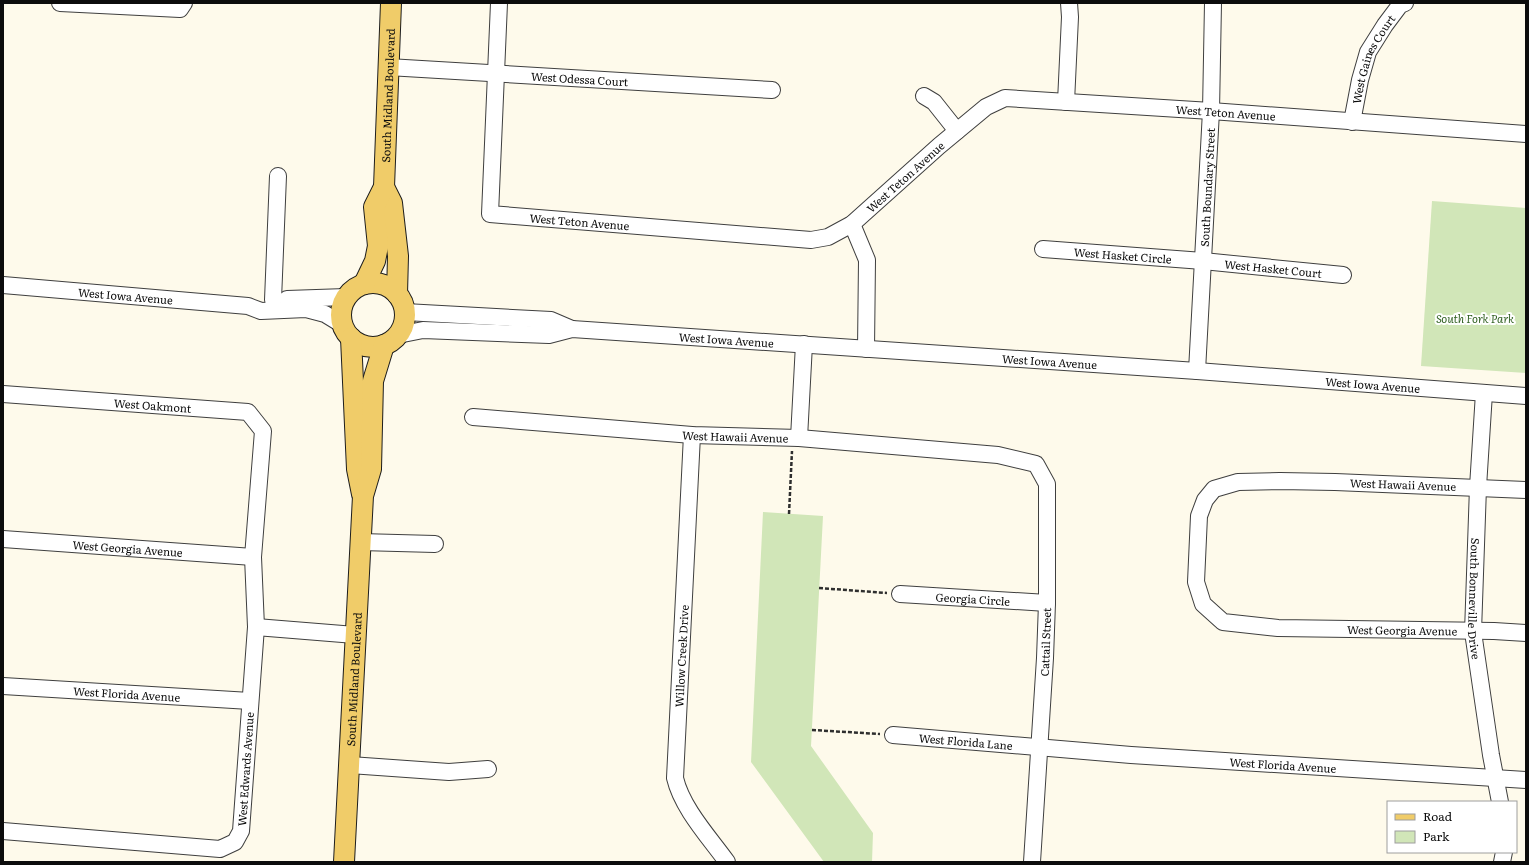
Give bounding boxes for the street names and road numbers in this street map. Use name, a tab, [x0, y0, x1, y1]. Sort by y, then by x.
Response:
street label: West Gaines Court	[1348, 11, 1399, 105]
street label: South Midland Boulevard	[377, 28, 398, 163]
street label: West Odessa Court	[531, 68, 629, 89]
street label: West Teton Avenue	[1175, 101, 1277, 124]
street label: South Boundary Street	[1196, 127, 1218, 247]
street label: West Teton Avenue	[862, 137, 948, 216]
street label: West Teton Avenue	[529, 209, 630, 233]
street label: West Hasket Circle	[1073, 243, 1173, 267]
street label: West Hasket Court	[1224, 255, 1323, 281]
street label: West Iowa Avenue	[78, 283, 174, 308]
street label: West Iowa Avenue	[678, 328, 775, 351]
street label: West Iowa Avenue	[1002, 350, 1098, 372]
street label: West Iowa Avenue	[1325, 373, 1421, 396]
street label: West Oakmont	[113, 394, 192, 416]
street label: West Hawaii Avenue	[681, 426, 789, 446]
street label: West Hawaii Avenue	[1350, 474, 1457, 494]
street label: West Georgia Avenue	[72, 536, 184, 560]
street label: South Bonneville Drive	[1465, 538, 1485, 661]
street label: Georgia Circle	[935, 588, 1011, 609]
street label: Willow Creek Drive	[670, 604, 692, 708]
street label: Cattail Street	[1036, 607, 1054, 677]
street label: South Midland Boulevard	[342, 611, 365, 747]
street label: West Georgia Avenue	[1347, 621, 1458, 638]
street label: West Florida Avenue	[73, 682, 181, 705]
street label: West Edwards Avenue	[233, 711, 257, 827]
street label: West Florida Lane	[918, 729, 1014, 753]
street label: West Florida Avenue	[1229, 753, 1337, 776]

